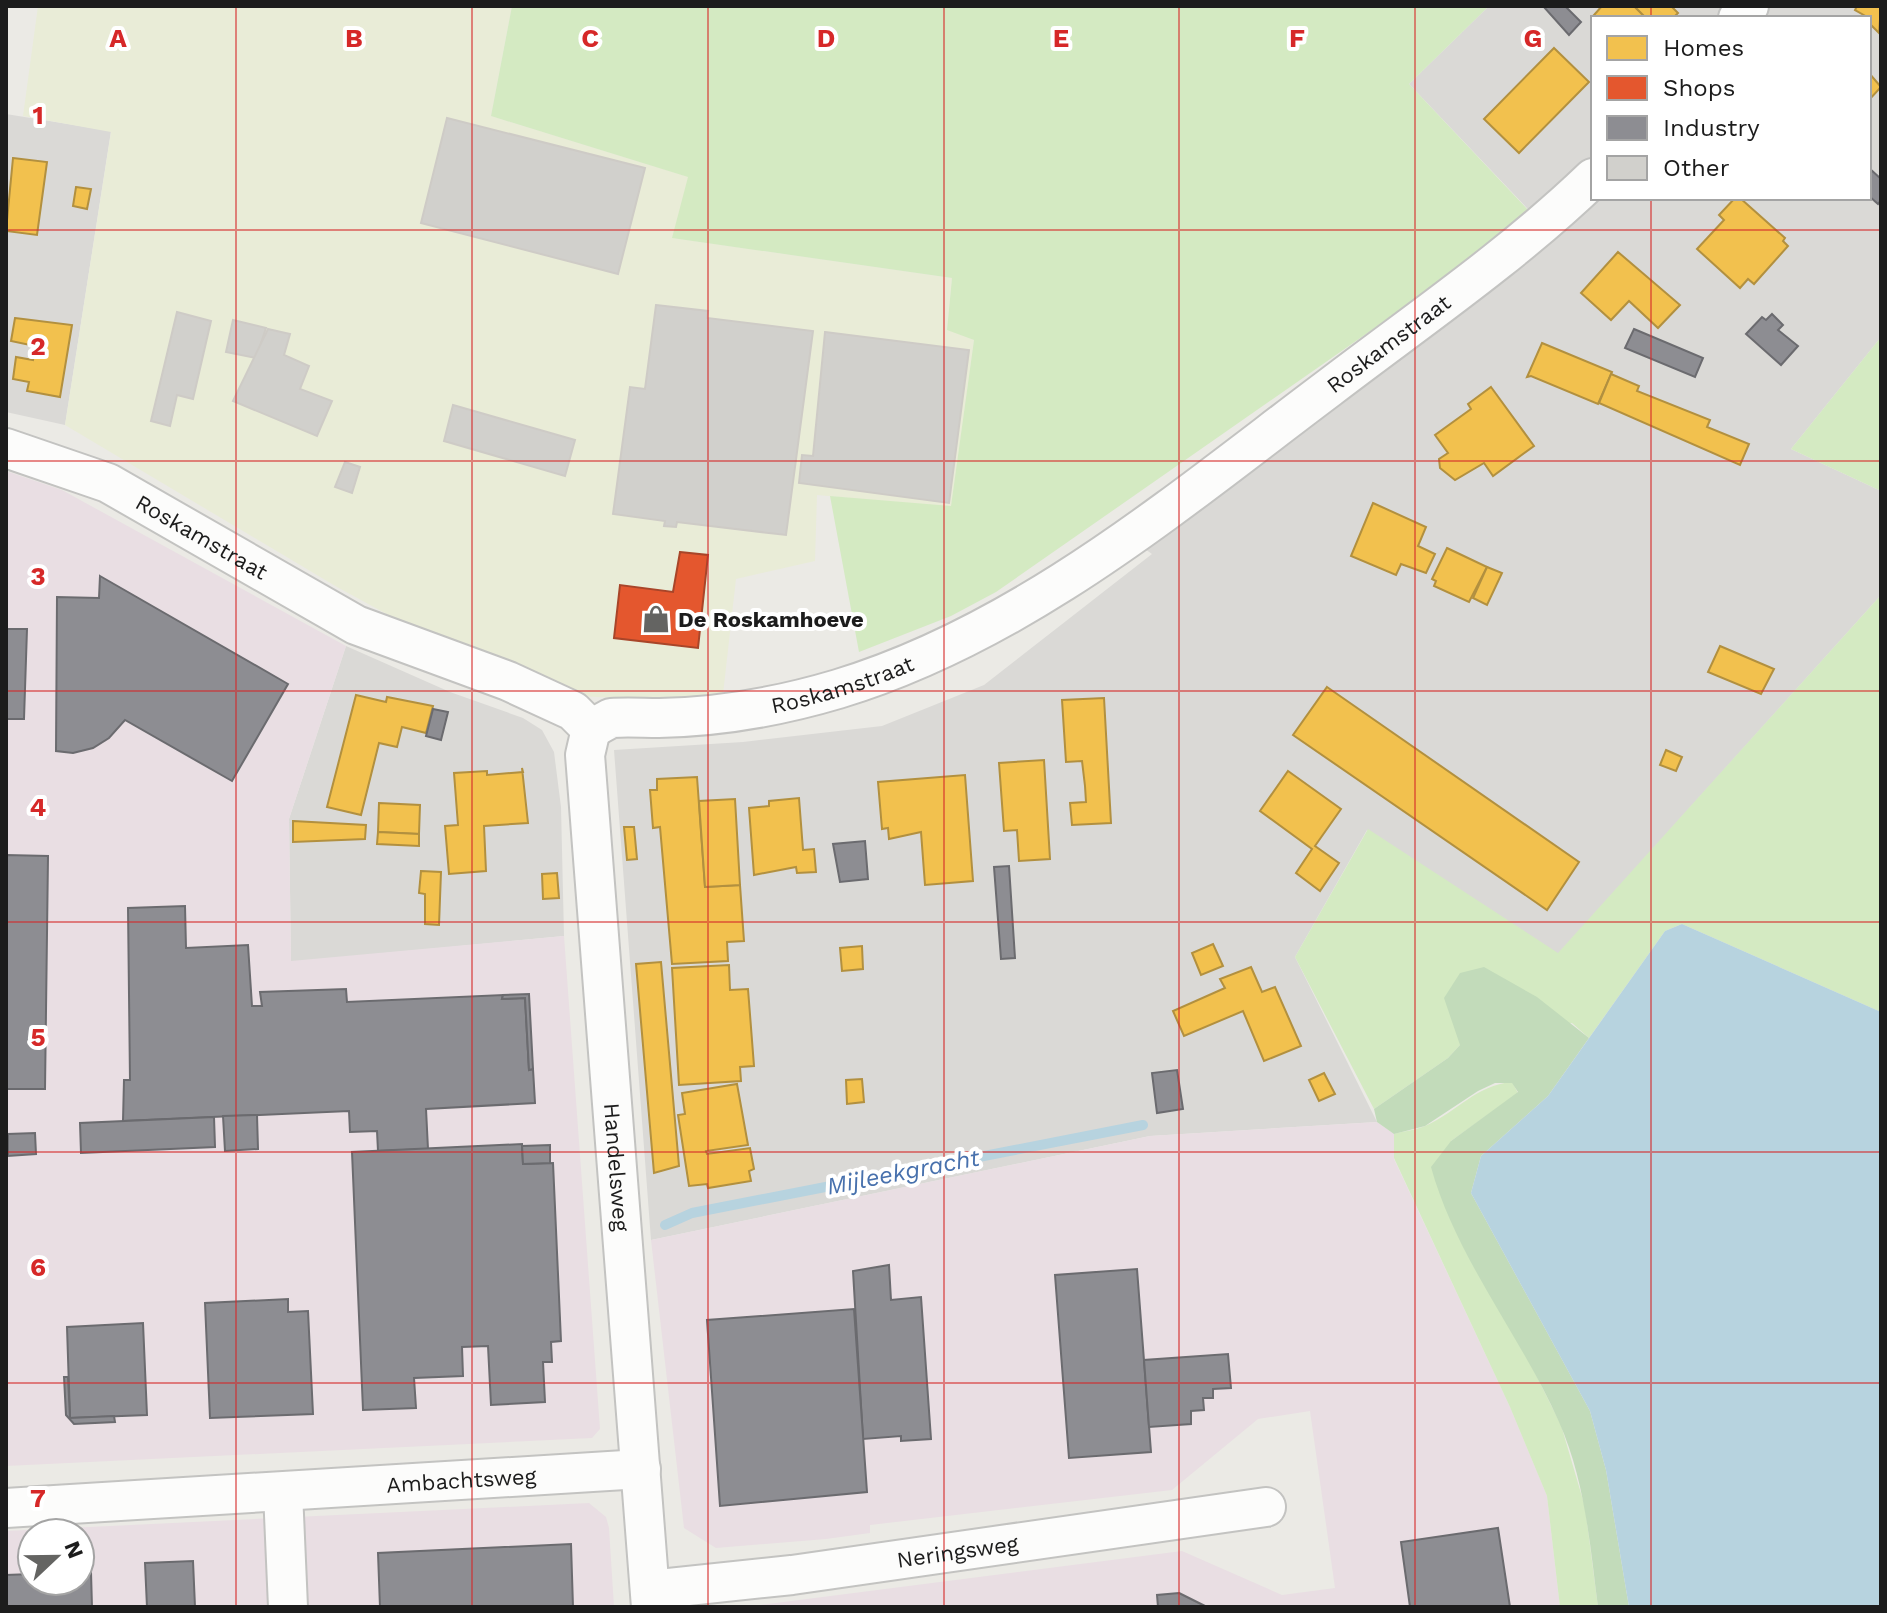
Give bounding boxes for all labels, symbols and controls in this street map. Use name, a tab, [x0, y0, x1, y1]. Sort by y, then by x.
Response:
legend	[1591, 16, 1871, 200]
text: A	[109, 23, 127, 53]
text: B	[345, 23, 363, 53]
text: C	[581, 23, 599, 53]
text: D	[817, 23, 835, 53]
text: E	[1053, 23, 1069, 53]
text: F	[1289, 23, 1305, 53]
text: G	[1524, 23, 1542, 53]
text: Homes	[1663, 34, 1744, 62]
text: Shops	[1663, 74, 1735, 102]
text: 1	[32, 100, 44, 130]
text: Industry	[1663, 114, 1760, 142]
text: Other	[1663, 154, 1730, 182]
street label: Roskamstraat	[1322, 289, 1455, 398]
text: 2	[30, 331, 46, 361]
street label: Roskamstraat	[131, 489, 272, 584]
text: 3	[30, 561, 46, 591]
shop icon: De Roskamhoeve	[641, 604, 671, 634]
place label: De Roskamhoeve	[678, 607, 864, 632]
street label: Roskamstraat	[769, 650, 917, 718]
text: 4	[30, 792, 47, 822]
text: 5	[30, 1022, 46, 1052]
street label: Handelsweg	[599, 1102, 634, 1233]
water label: Mijleekgracht	[824, 1143, 983, 1201]
text: 6	[30, 1252, 46, 1282]
street label: Ambachtsweg	[385, 1463, 537, 1497]
text: 7	[30, 1483, 46, 1513]
north arrow	[16, 1517, 96, 1597]
street label: Neringsweg	[895, 1530, 1020, 1572]
text: N	[59, 1537, 89, 1562]

